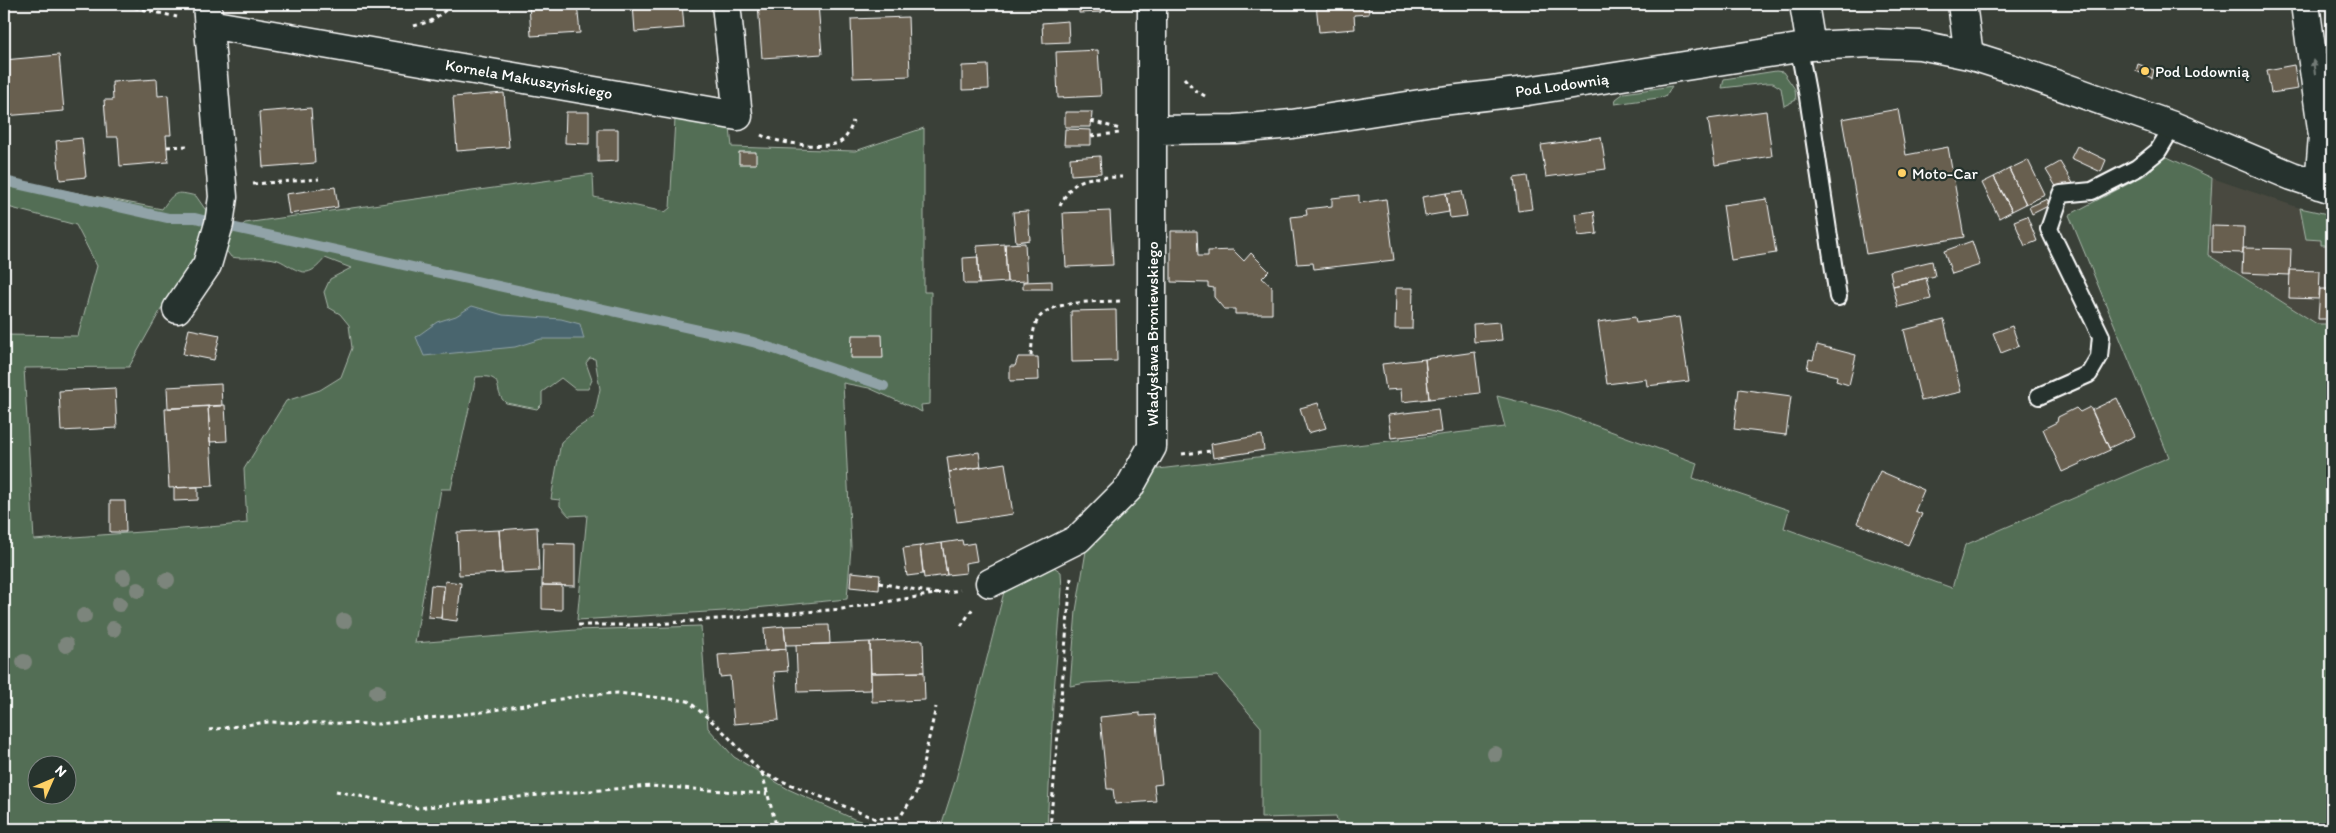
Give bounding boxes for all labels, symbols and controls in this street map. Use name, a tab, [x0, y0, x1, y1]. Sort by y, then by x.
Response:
street label: Kornela Makuszyńskiego	[444, 55, 614, 103]
one-way arrow	[2310, 58, 2318, 74]
place label: Pod Lodownią	[2155, 62, 2250, 81]
marker: Pod Lodownią	[2139, 65, 2151, 77]
street label: Pod Lodownią	[1514, 69, 1611, 101]
place label: Moto-Car	[1912, 164, 1978, 183]
marker: Moto-Car	[1896, 167, 1908, 179]
street label: Władysława Broniewskiego	[1143, 241, 1162, 427]
north arrow	[28, 756, 78, 806]
text: N	[51, 762, 70, 781]

